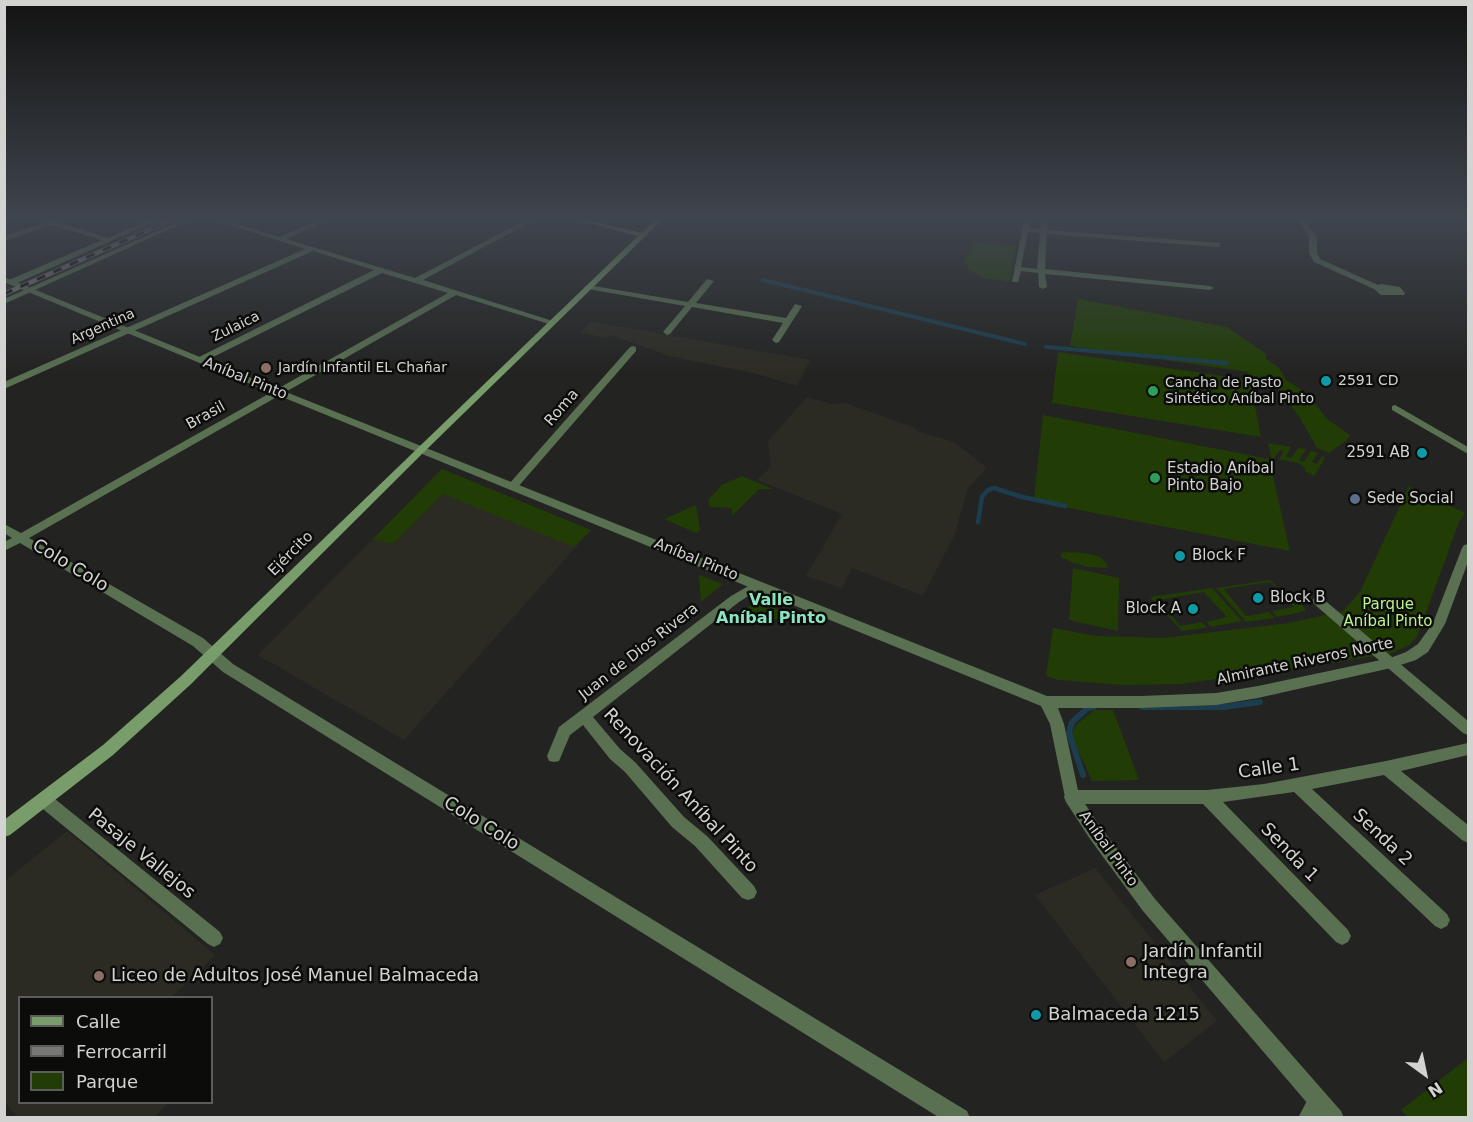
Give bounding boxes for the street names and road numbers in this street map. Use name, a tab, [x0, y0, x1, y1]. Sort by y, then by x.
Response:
street label: Argentina	[68, 305, 138, 349]
street label: Zulaica	[209, 308, 263, 346]
street label: Aníbal Pinto	[200, 354, 290, 404]
street label: Roma	[541, 386, 583, 430]
street label: Brasil	[183, 398, 229, 434]
street label: Ejército	[265, 528, 317, 580]
street label: Colo Colo	[28, 535, 112, 597]
street label: Aníbal Pinto	[651, 535, 741, 585]
street label: Juan de Dios Rivera	[576, 600, 702, 704]
street label: Almirante Riveros Norte	[1215, 634, 1395, 690]
street label: Renovación Aníbal Pinto	[598, 704, 762, 878]
street label: Calle 1	[1237, 754, 1301, 784]
street label: Colo Colo	[439, 792, 523, 856]
street label: Pasaje Vallejos	[83, 804, 199, 904]
street label: Senda 2	[1348, 805, 1416, 871]
street label: Aníbal Pinto	[1075, 808, 1141, 890]
street label: Senda 1	[1256, 819, 1322, 887]

